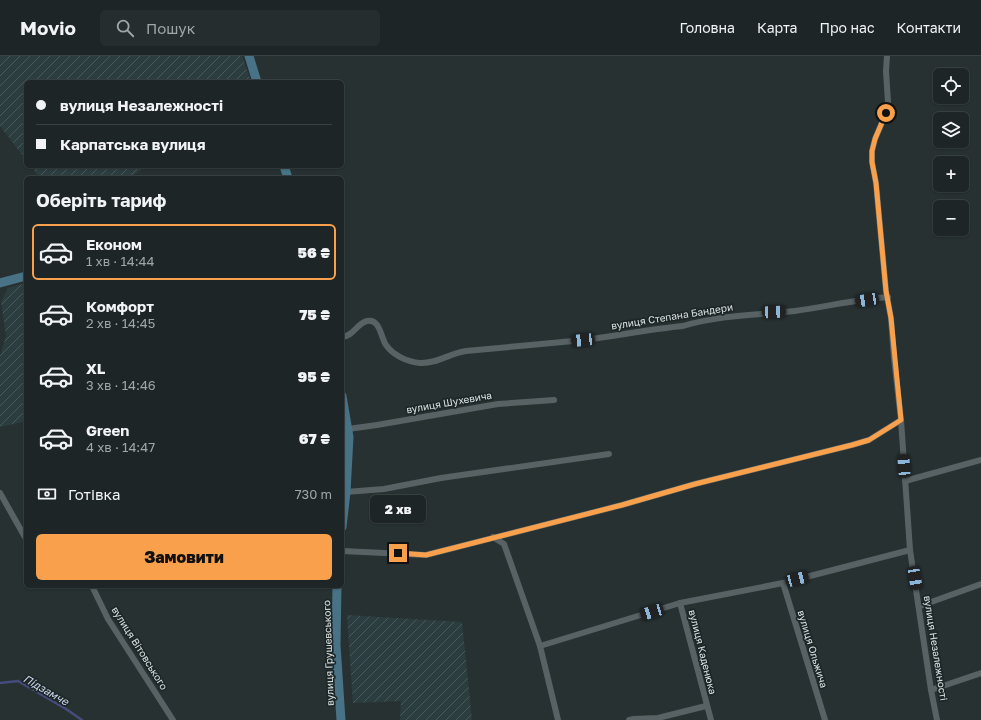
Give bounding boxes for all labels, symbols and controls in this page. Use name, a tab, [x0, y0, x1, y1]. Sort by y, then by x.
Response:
search box	[100, 10, 380, 46]
text: Movio	[20, 16, 76, 39]
icon: search	[114, 17, 136, 39]
text: Пошук	[146, 19, 195, 37]
text: Головна	[679, 19, 735, 36]
text: Карта	[757, 19, 798, 36]
text: Про нас	[820, 19, 875, 36]
text: Контакти	[897, 19, 961, 36]
map controls	[933, 68, 969, 236]
button: locate	[933, 68, 969, 104]
text: вулиця Незалежності	[60, 96, 223, 114]
route start	[877, 104, 895, 122]
button: layers	[933, 112, 969, 148]
text: Карпатська вулиця	[60, 135, 205, 153]
button: +	[933, 156, 969, 192]
text: Оберіть тариф	[36, 189, 166, 211]
button: −	[933, 200, 969, 236]
icon: car	[38, 234, 74, 270]
text: Економ	[86, 235, 142, 253]
text: 56 ₴	[298, 243, 330, 261]
text: 1 хв · 14:44	[86, 253, 154, 269]
car	[854, 292, 880, 308]
icon: car	[38, 296, 74, 332]
text: Комфорт	[86, 297, 154, 315]
street label: вулиця Степана Бандери	[610, 300, 734, 332]
text: 75 ₴	[299, 305, 330, 323]
car	[762, 306, 786, 318]
text: 2 хв · 14:45	[86, 315, 155, 331]
car	[570, 333, 596, 347]
icon: car	[38, 358, 74, 394]
text: XL	[86, 359, 105, 377]
text: 95 ₴	[298, 367, 330, 385]
text: 3 хв · 14:46	[86, 377, 156, 393]
street label: вулиця Шухевича	[405, 389, 493, 415]
icon: car	[38, 420, 74, 456]
text: Green	[86, 421, 129, 439]
text: 67 ₴	[299, 429, 330, 447]
text: 4 хв · 14:47	[86, 439, 155, 455]
car	[897, 454, 911, 478]
icon: cash	[36, 483, 58, 505]
text: Готівка	[68, 485, 120, 503]
text: 730 m	[295, 486, 332, 502]
callout: 2 хв	[370, 495, 426, 523]
text: 2 хв	[385, 501, 411, 517]
button: Замовити	[36, 534, 332, 580]
route end	[389, 544, 407, 562]
car	[907, 565, 923, 591]
car	[784, 570, 810, 588]
street label: вулиця Незалежності	[922, 595, 950, 701]
street label: вулиця Грушевського	[320, 600, 336, 706]
car	[639, 603, 665, 621]
street label: вулиця Вітовського	[110, 604, 170, 692]
street label: вулиця Каденюка	[687, 608, 719, 696]
street label: вулиця Ольжича	[795, 609, 831, 689]
water label: Підзамче	[21, 671, 73, 709]

